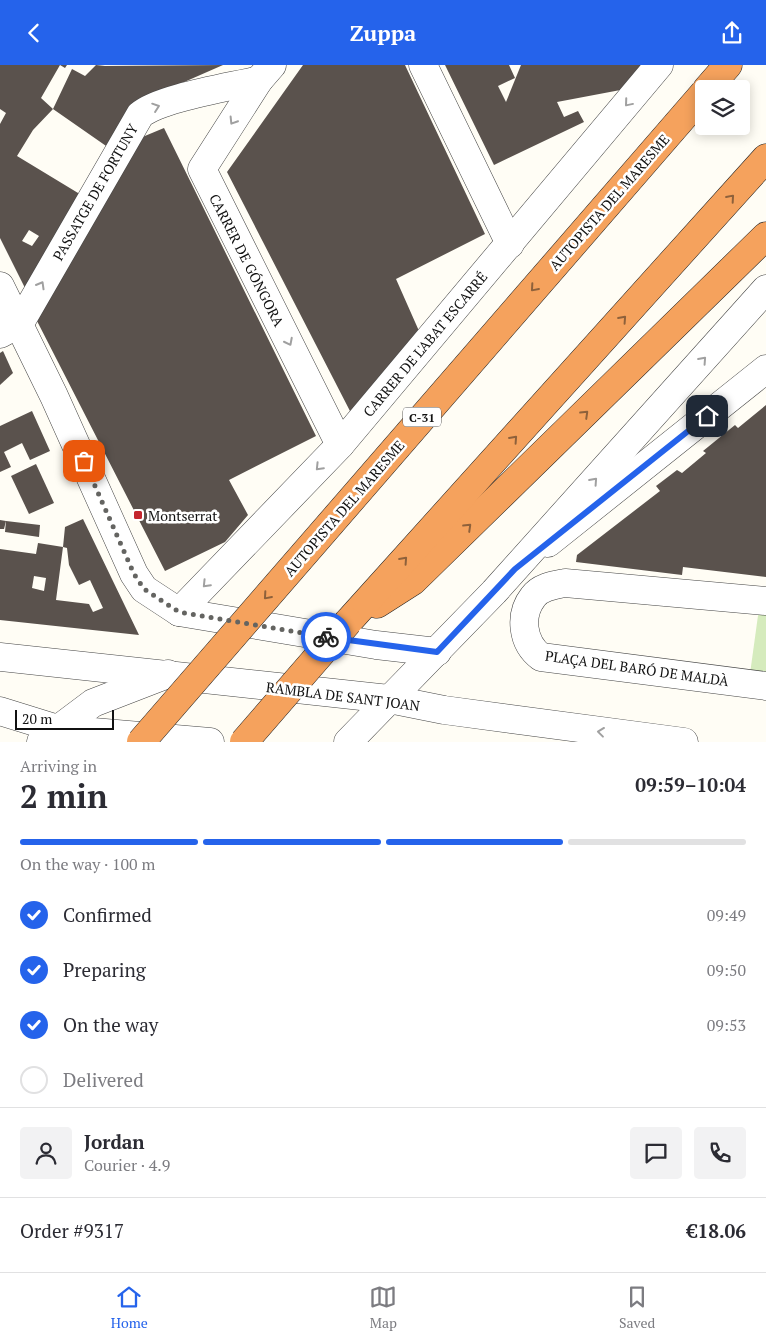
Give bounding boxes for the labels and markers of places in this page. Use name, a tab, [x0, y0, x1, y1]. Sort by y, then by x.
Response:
pin	[686, 395, 728, 437]
pin	[63, 440, 105, 482]
place label: Montserrat	[148, 506, 218, 525]
marker: Montserrat	[132, 509, 144, 521]

